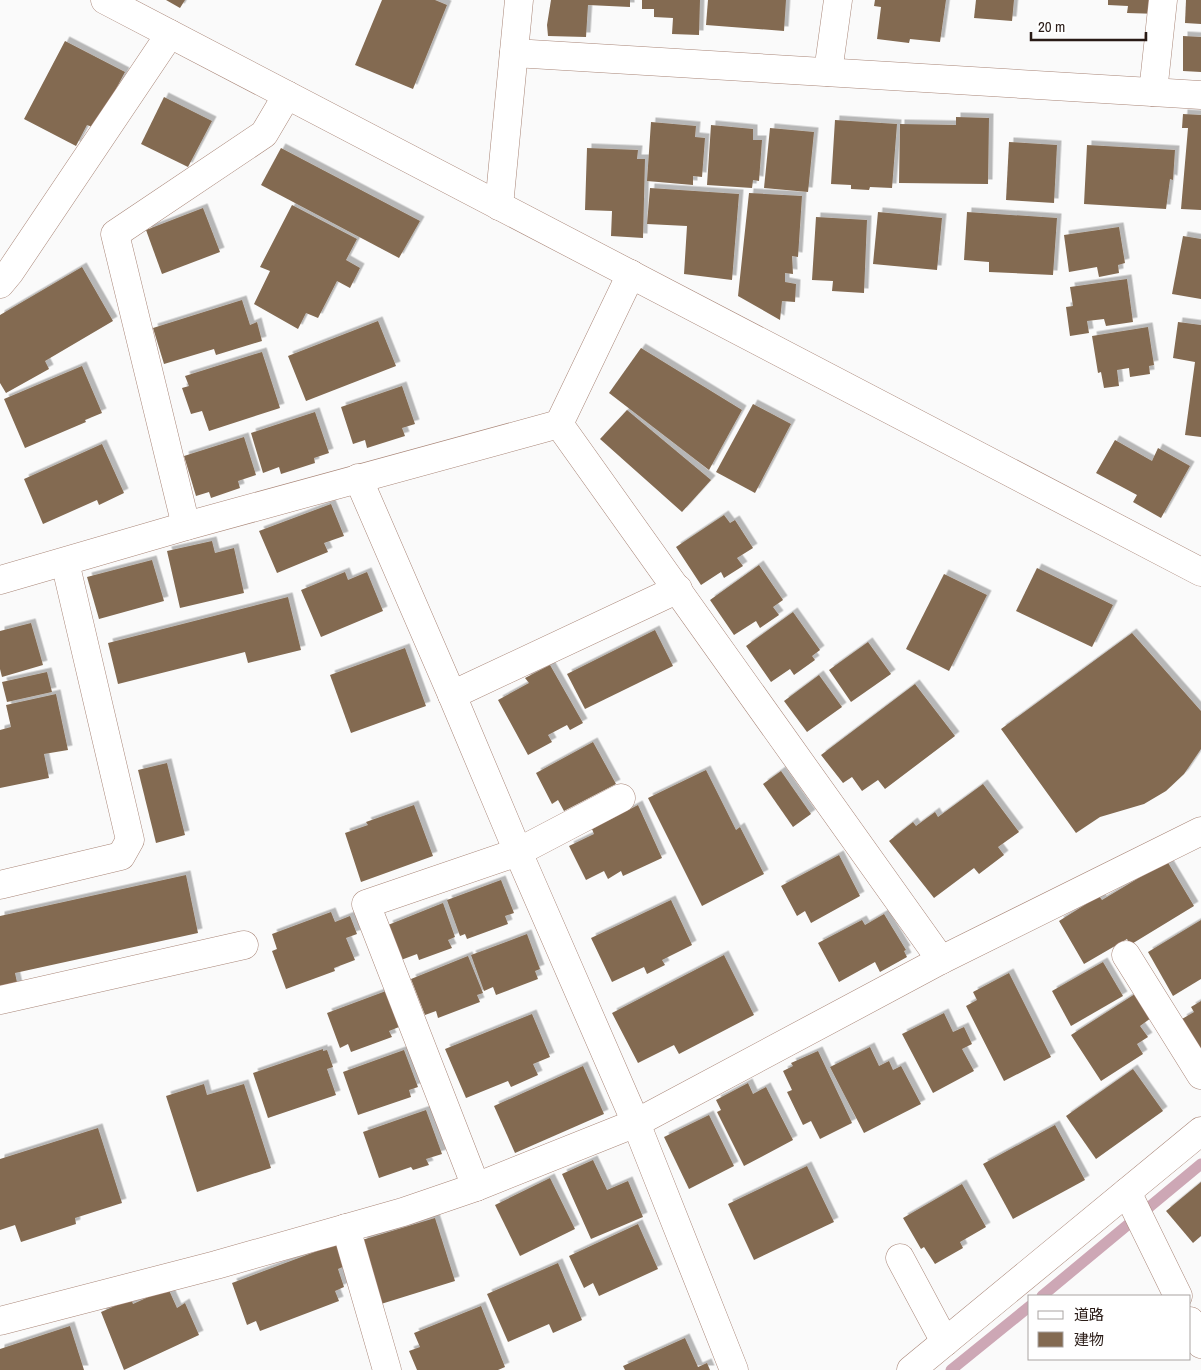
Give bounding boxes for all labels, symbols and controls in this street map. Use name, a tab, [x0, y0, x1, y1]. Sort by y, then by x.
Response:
scale bar	[1031, 10, 1146, 42]
text: 20 m	[1038, 16, 1065, 37]
legend	[1028, 1295, 1191, 1360]
text: 道路	[1074, 1304, 1104, 1325]
text: 建物	[1074, 1329, 1104, 1350]

